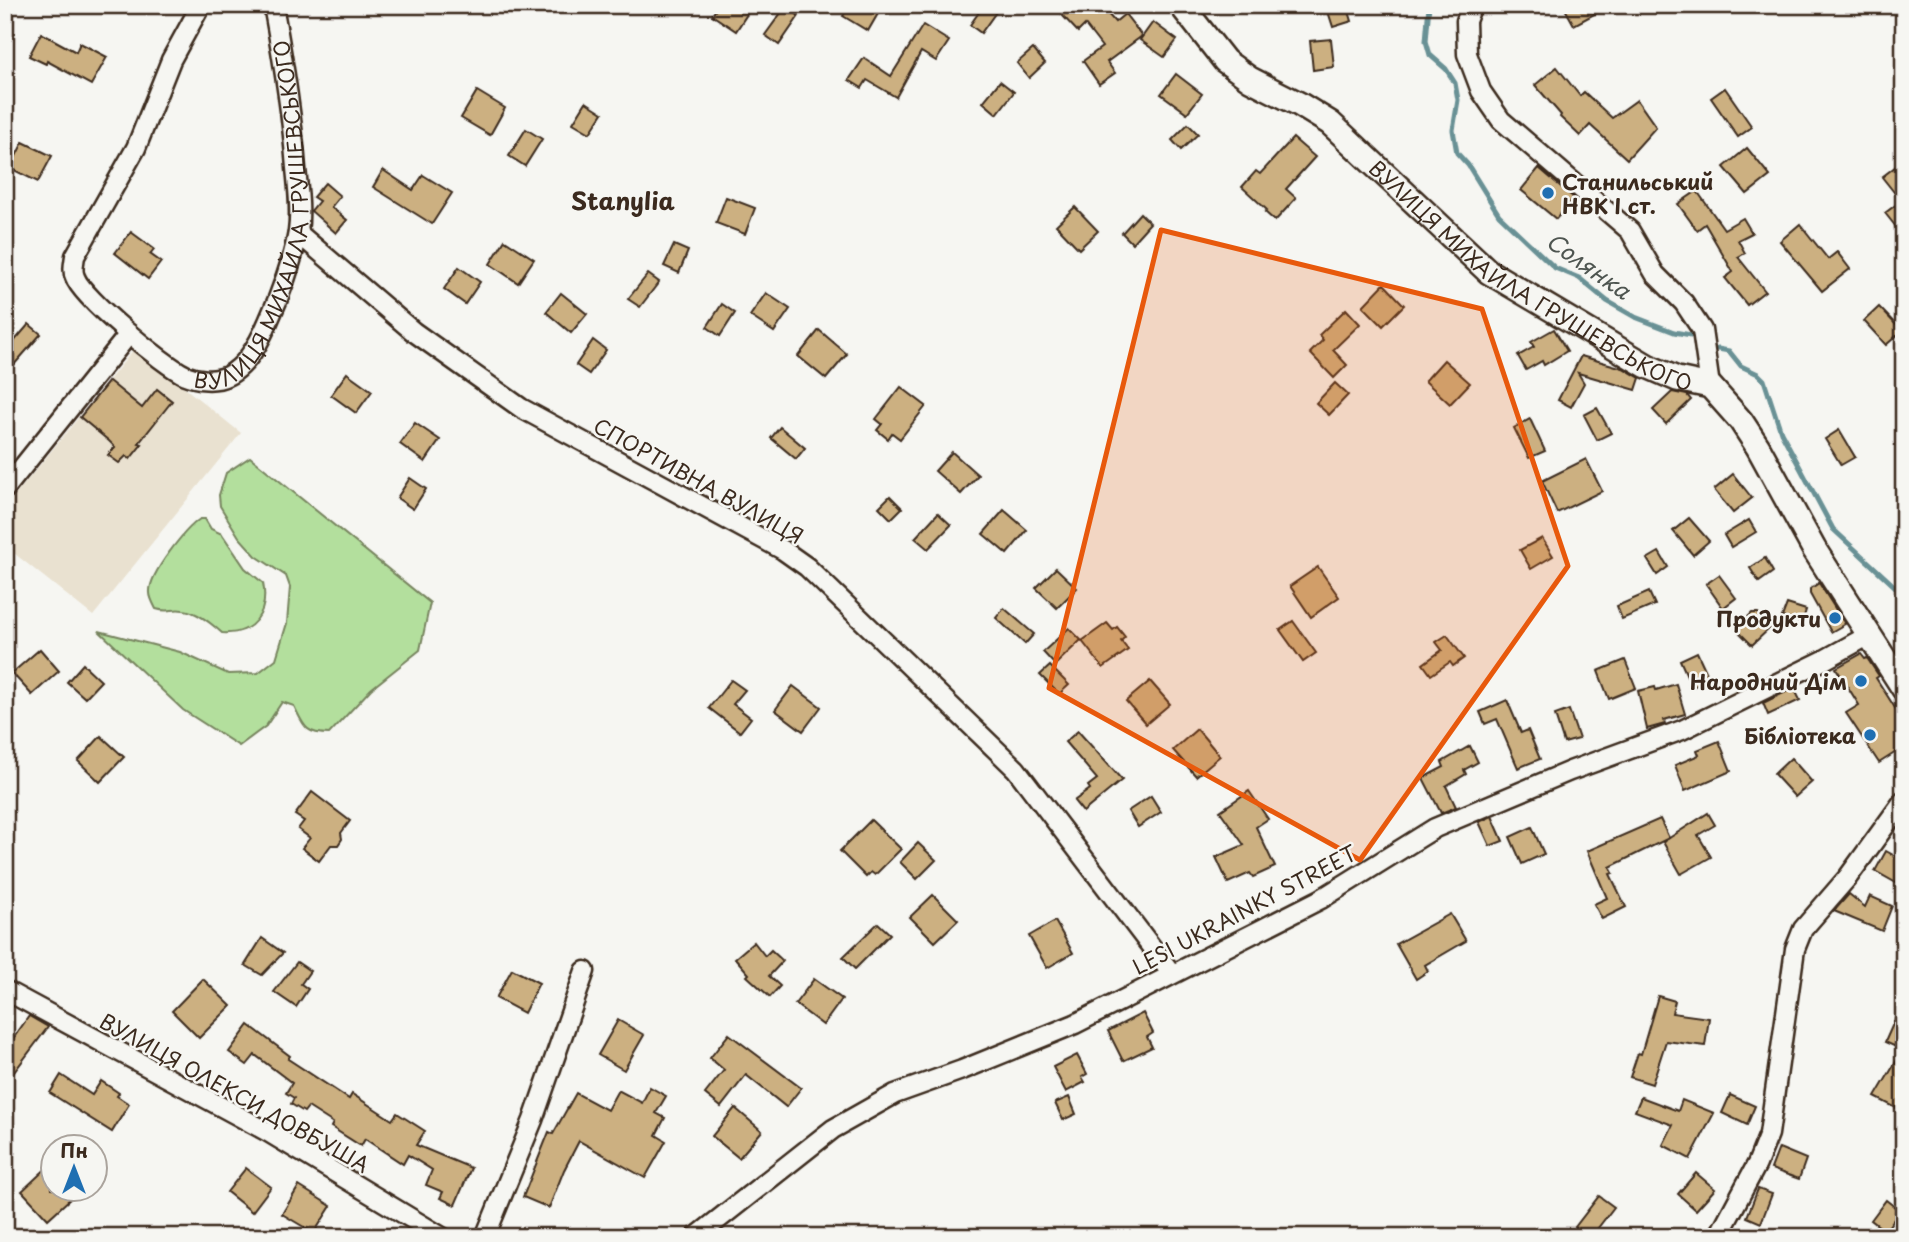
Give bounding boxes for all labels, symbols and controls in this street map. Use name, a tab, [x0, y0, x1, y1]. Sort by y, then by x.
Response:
street label: ВУЛИЦЯ МИХАЙЛА ГРУШЕВСЬКОГО	[192, 38, 315, 396]
street label: ВУЛИЦЯ МИХАЙЛА ГРУШЕВСЬКОГО	[1362, 152, 1695, 398]
place label: Станильський НВК І ст.	[1562, 165, 1713, 221]
district label: Stanylia	[571, 182, 676, 218]
marker: Станильський НВК І ст.	[1540, 185, 1556, 201]
water label: Солянка	[1539, 223, 1639, 307]
street label: СПОРТИВНА ВУЛИЦЯ	[588, 409, 810, 551]
place label: Продукти	[1716, 602, 1821, 634]
marker: Продукти	[1827, 610, 1843, 626]
place label: Народний Дім	[1690, 665, 1847, 697]
marker: Народний Дім	[1853, 673, 1869, 689]
place label: Бібліотека	[1744, 719, 1856, 751]
marker: Бібліотека	[1862, 727, 1878, 743]
street label: LESI UKRAINKY STREET	[1126, 836, 1362, 982]
street label: ВУЛИЦЯ ОЛЕКСИ ДОВБУША	[94, 1004, 376, 1180]
north arrow	[38, 1134, 108, 1204]
text: Пн	[60, 1136, 88, 1164]

